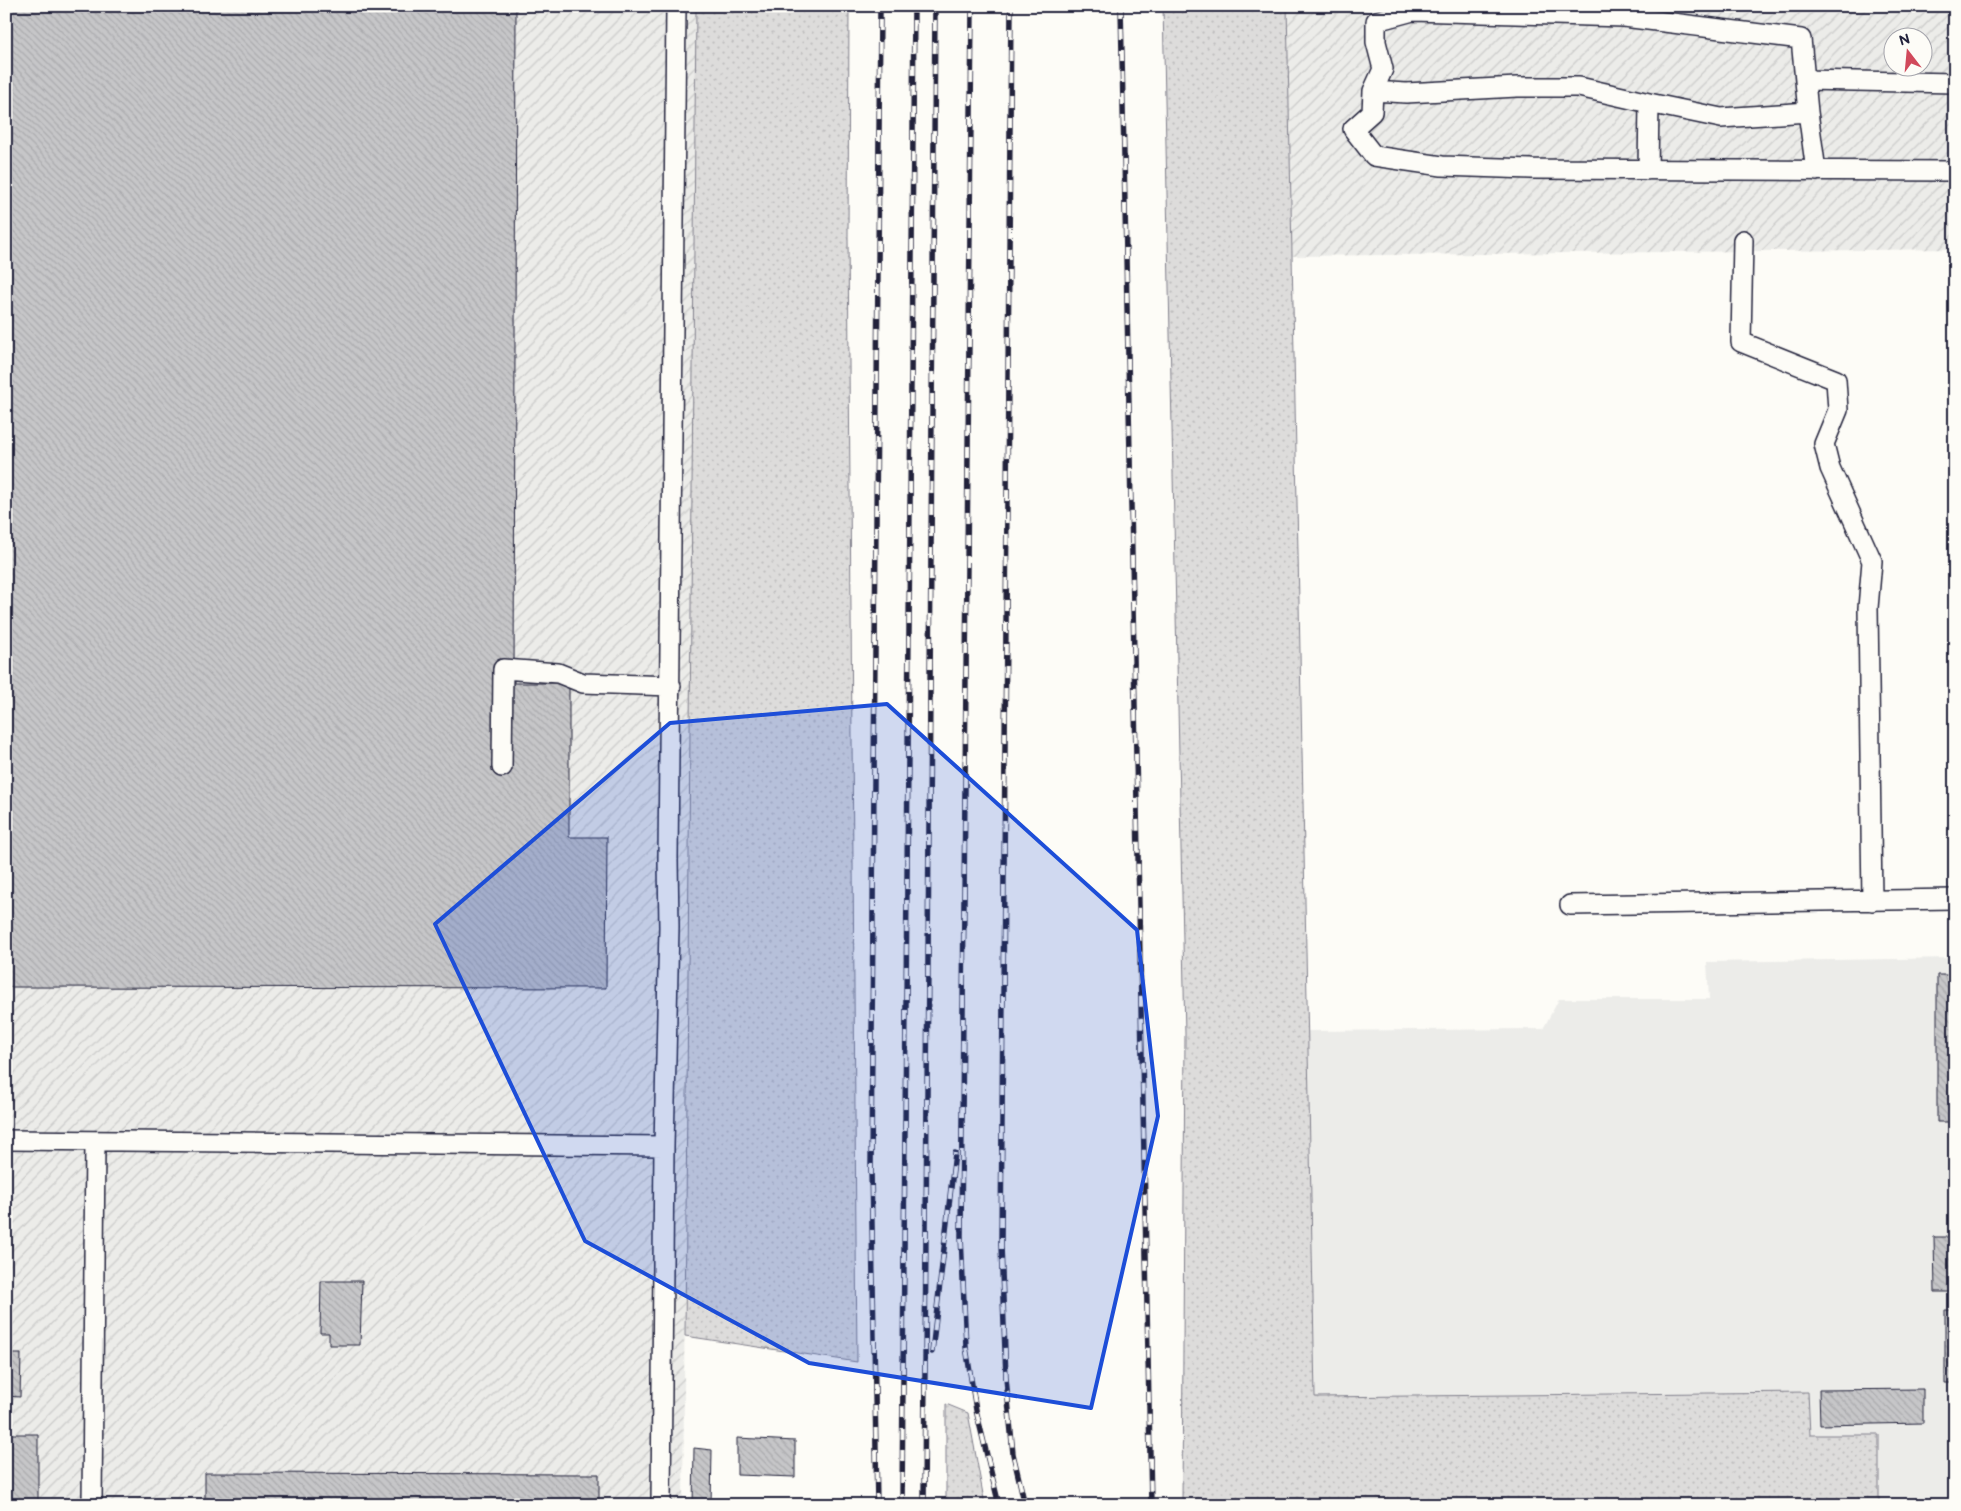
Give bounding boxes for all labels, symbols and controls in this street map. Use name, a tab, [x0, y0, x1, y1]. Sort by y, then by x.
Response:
north arrow	[1884, 28, 1934, 78]
text: N	[1897, 30, 1912, 50]

